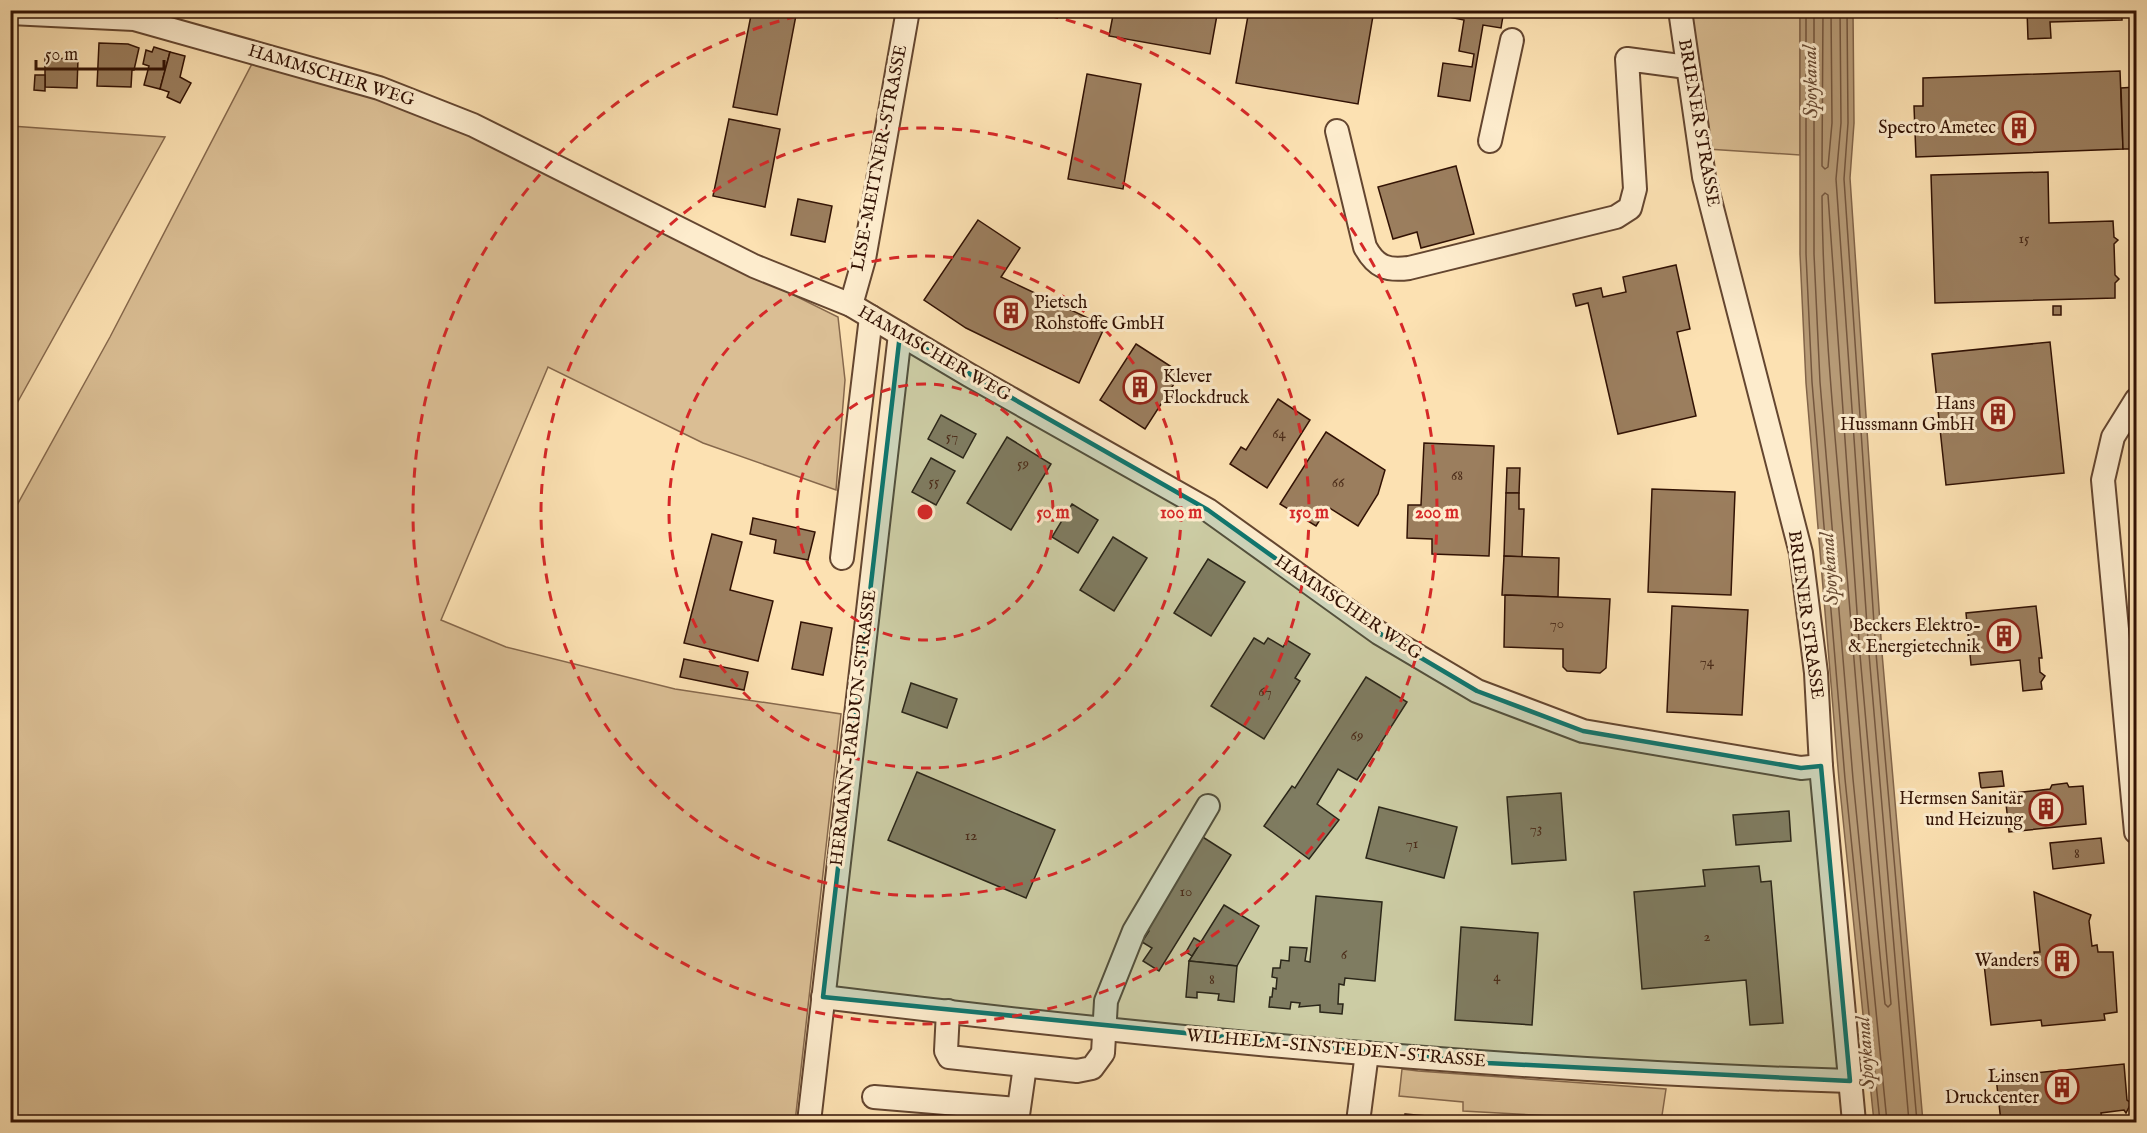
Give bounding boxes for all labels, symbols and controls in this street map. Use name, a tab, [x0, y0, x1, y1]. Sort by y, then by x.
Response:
scale bar	[36, 33, 164, 71]
street label: BRIENER STRASSE	[1672, 37, 1724, 209]
street label: HAMMSCHER WEG	[245, 40, 418, 112]
street label: LISE-MEITNER-STRASSE	[847, 43, 913, 273]
water label: Spoykanal	[1798, 43, 1824, 119]
text: 50 m	[45, 44, 78, 67]
building icon: Spectro Ametec	[2001, 110, 2037, 146]
place label: Spectro Ametec	[1878, 117, 1996, 140]
house number: 15	[2018, 229, 2030, 248]
place label: Pietsch Rohstoffe GmbH	[1034, 292, 1165, 336]
building icon: Pietsch Rohstoffe GmbH	[993, 295, 1029, 331]
street label: HAMMSCHER WEG	[853, 301, 1015, 408]
place label: Klever Flockdruck	[1163, 366, 1249, 410]
building icon: Klever Flockdruck	[1122, 369, 1158, 405]
place label: Hans Hussmann GmbH	[1840, 393, 1975, 437]
building icon: Hans Hussmann GmbH	[1980, 396, 2016, 432]
house number: 64	[1272, 424, 1286, 443]
house number: 57	[946, 427, 958, 446]
house number: 59	[1017, 454, 1029, 473]
house number: 68	[1451, 466, 1463, 485]
house number: 55	[929, 472, 940, 491]
house number: 66	[1332, 473, 1345, 492]
centre of rings	[915, 502, 935, 522]
text: 50 m	[1036, 502, 1070, 525]
text: 100 m	[1160, 502, 1202, 525]
text: 150 m	[1289, 502, 1329, 525]
text: 200 m	[1415, 502, 1459, 525]
street label: BRIENER STRASSE	[1782, 529, 1828, 701]
water label: Spoykanal	[1815, 529, 1845, 606]
street label: HAMMSCHER WEG	[1270, 550, 1427, 666]
street label: HERMANN-PARDUN-STRASSE	[826, 588, 882, 868]
house number: 70	[1550, 614, 1564, 633]
place label: Beckers Elektro- & Energietechnik	[1848, 615, 1981, 659]
building icon: Beckers Elektro- & Energietechnik	[1986, 618, 2022, 654]
house number: 74	[1700, 652, 1715, 671]
house number: 67	[1258, 682, 1272, 701]
house number: 69	[1351, 726, 1363, 745]
place label: Hermsen Sanitär und Heizung	[1899, 788, 2023, 832]
building icon: Hermsen Sanitär und Heizung	[2028, 791, 2064, 827]
house number: 73	[1530, 819, 1542, 838]
house number: 12	[965, 826, 977, 845]
house number: 71	[1406, 834, 1418, 853]
house number: 8	[2074, 844, 2080, 863]
house number: 10	[1180, 882, 1192, 901]
house number: 2	[1703, 927, 1711, 946]
building icon: Wanders	[2044, 943, 2080, 979]
house number: 6	[1341, 945, 1348, 964]
place label: Wanders	[1975, 950, 2039, 973]
house number: 4	[1493, 967, 1501, 986]
house number: 8	[1209, 970, 1215, 989]
water label: Spoykanal	[1851, 1013, 1881, 1090]
street label: WILHELM-SINSTEDEN-STRASSE	[1185, 1024, 1487, 1074]
place label: Linsen Druckcenter	[1945, 1066, 2039, 1110]
building icon: Linsen Druckcenter	[2044, 1069, 2080, 1105]

